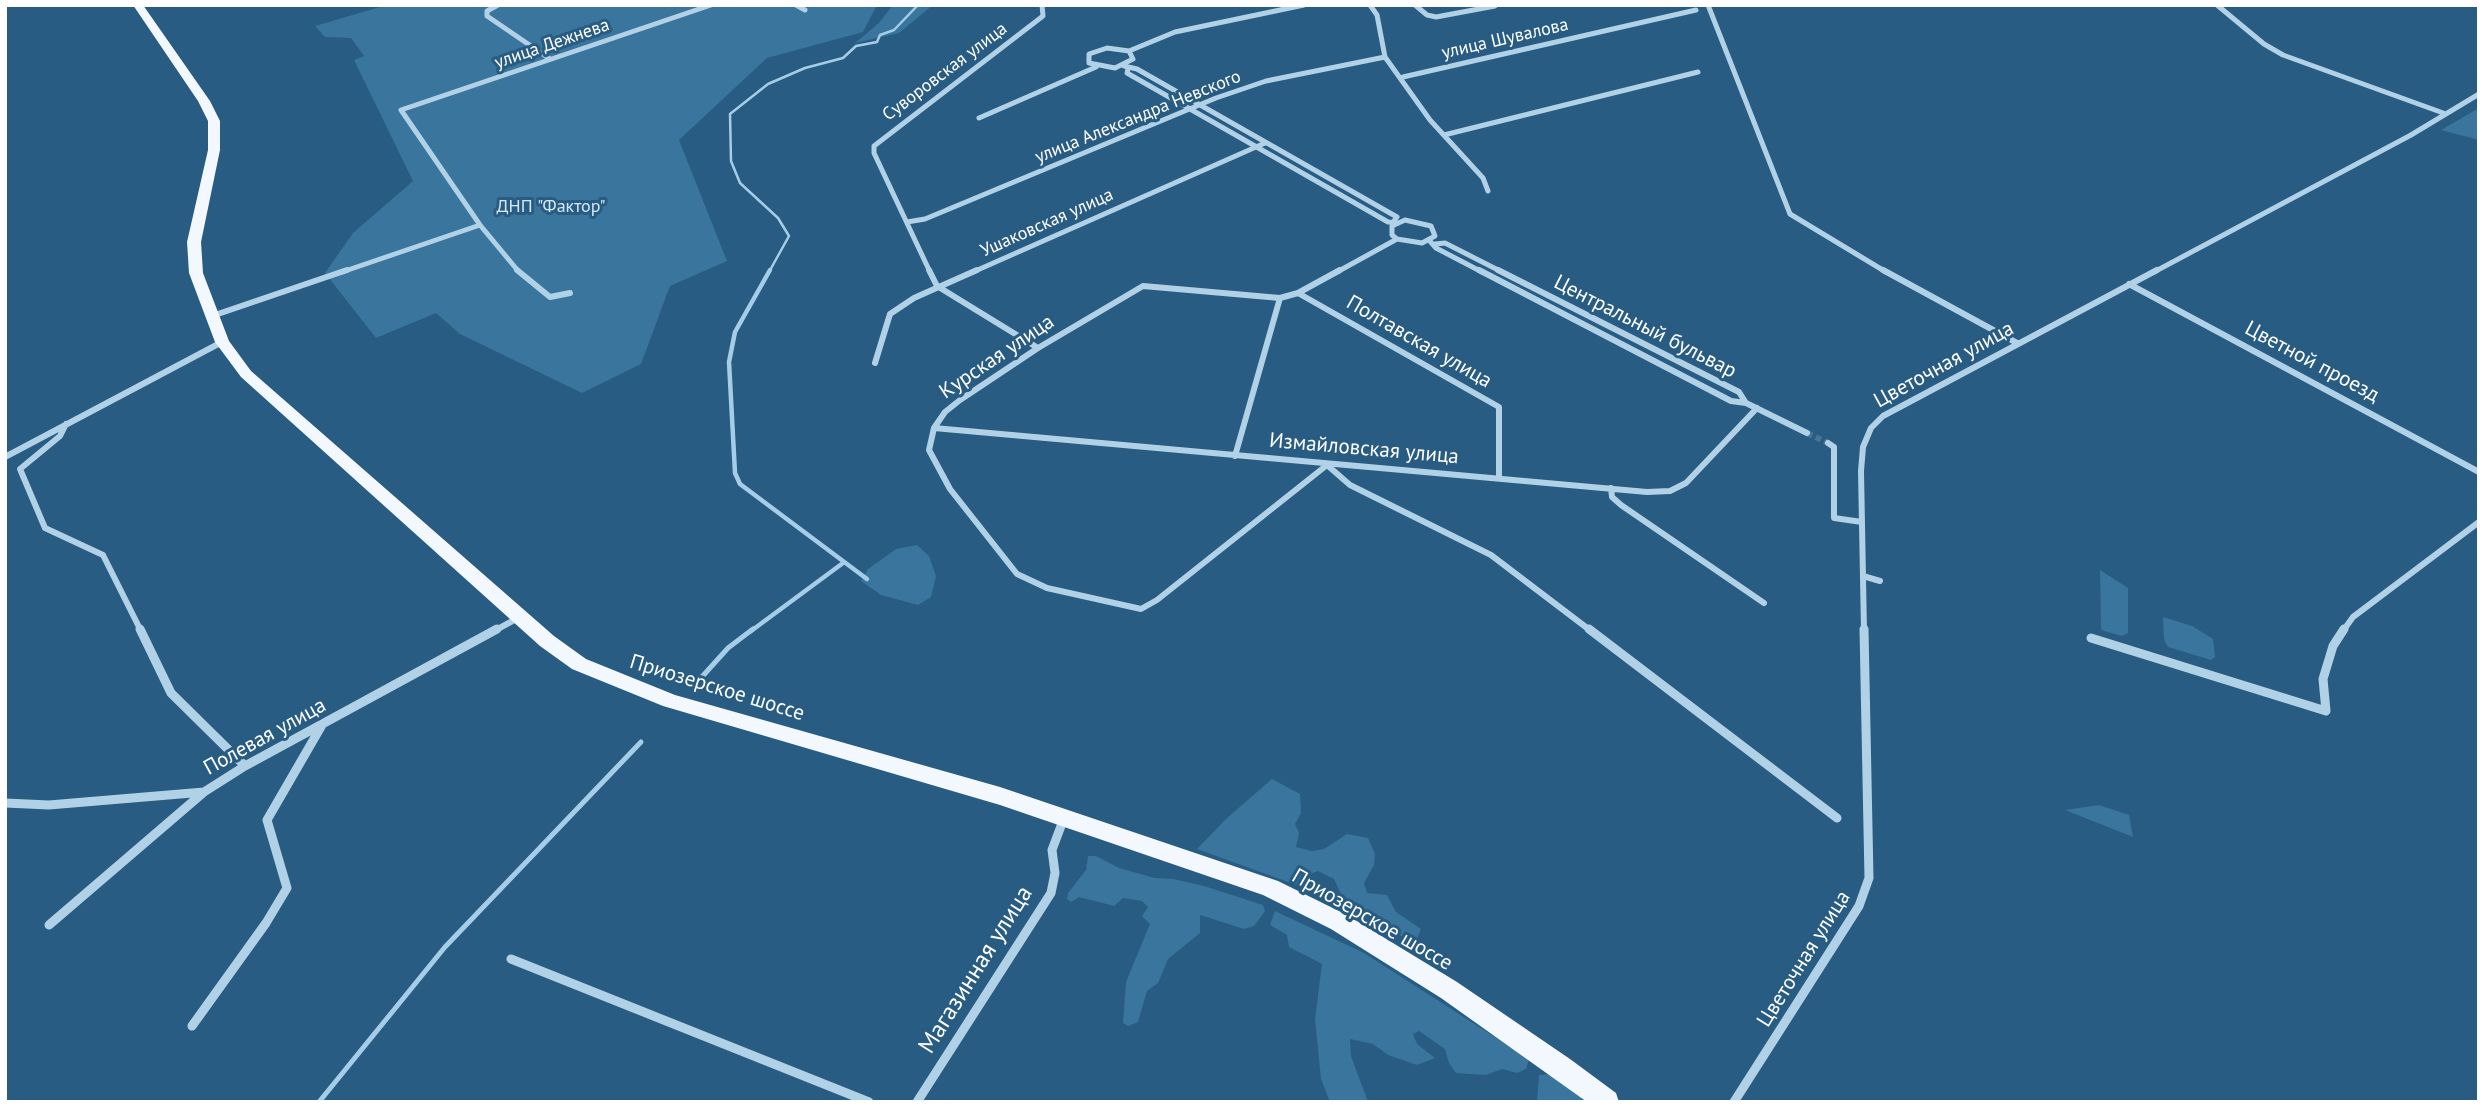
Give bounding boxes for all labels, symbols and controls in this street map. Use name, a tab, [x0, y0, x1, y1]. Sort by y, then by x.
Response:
street label: улица Дежнева	[492, 14, 612, 74]
street label: улица Шувалова	[1440, 14, 1570, 64]
street label: Суворовская улица	[878, 18, 1012, 126]
street label: улица Александра Невского	[1032, 66, 1244, 168]
street label: Ушаковская улица	[977, 184, 1117, 262]
park label: ДНП "Фактор"	[496, 196, 606, 218]
street label: Центральный бульвар	[1549, 270, 1741, 384]
street label: Полтавская улица	[1342, 290, 1496, 394]
street label: Курская улица	[935, 309, 1059, 405]
street label: Цветочная улица	[1870, 316, 2018, 414]
street label: Цветной проезд	[2240, 316, 2384, 408]
street label: Измайловская улица	[1268, 428, 1460, 470]
street label: Приозерское шоссе	[627, 649, 807, 727]
street label: Полевая улица	[199, 693, 331, 781]
street label: Приозерское шоссе	[1287, 864, 1457, 976]
street label: Магазинная улица	[913, 881, 1039, 1059]
street label: Цветочная улица	[1752, 886, 1856, 1032]

